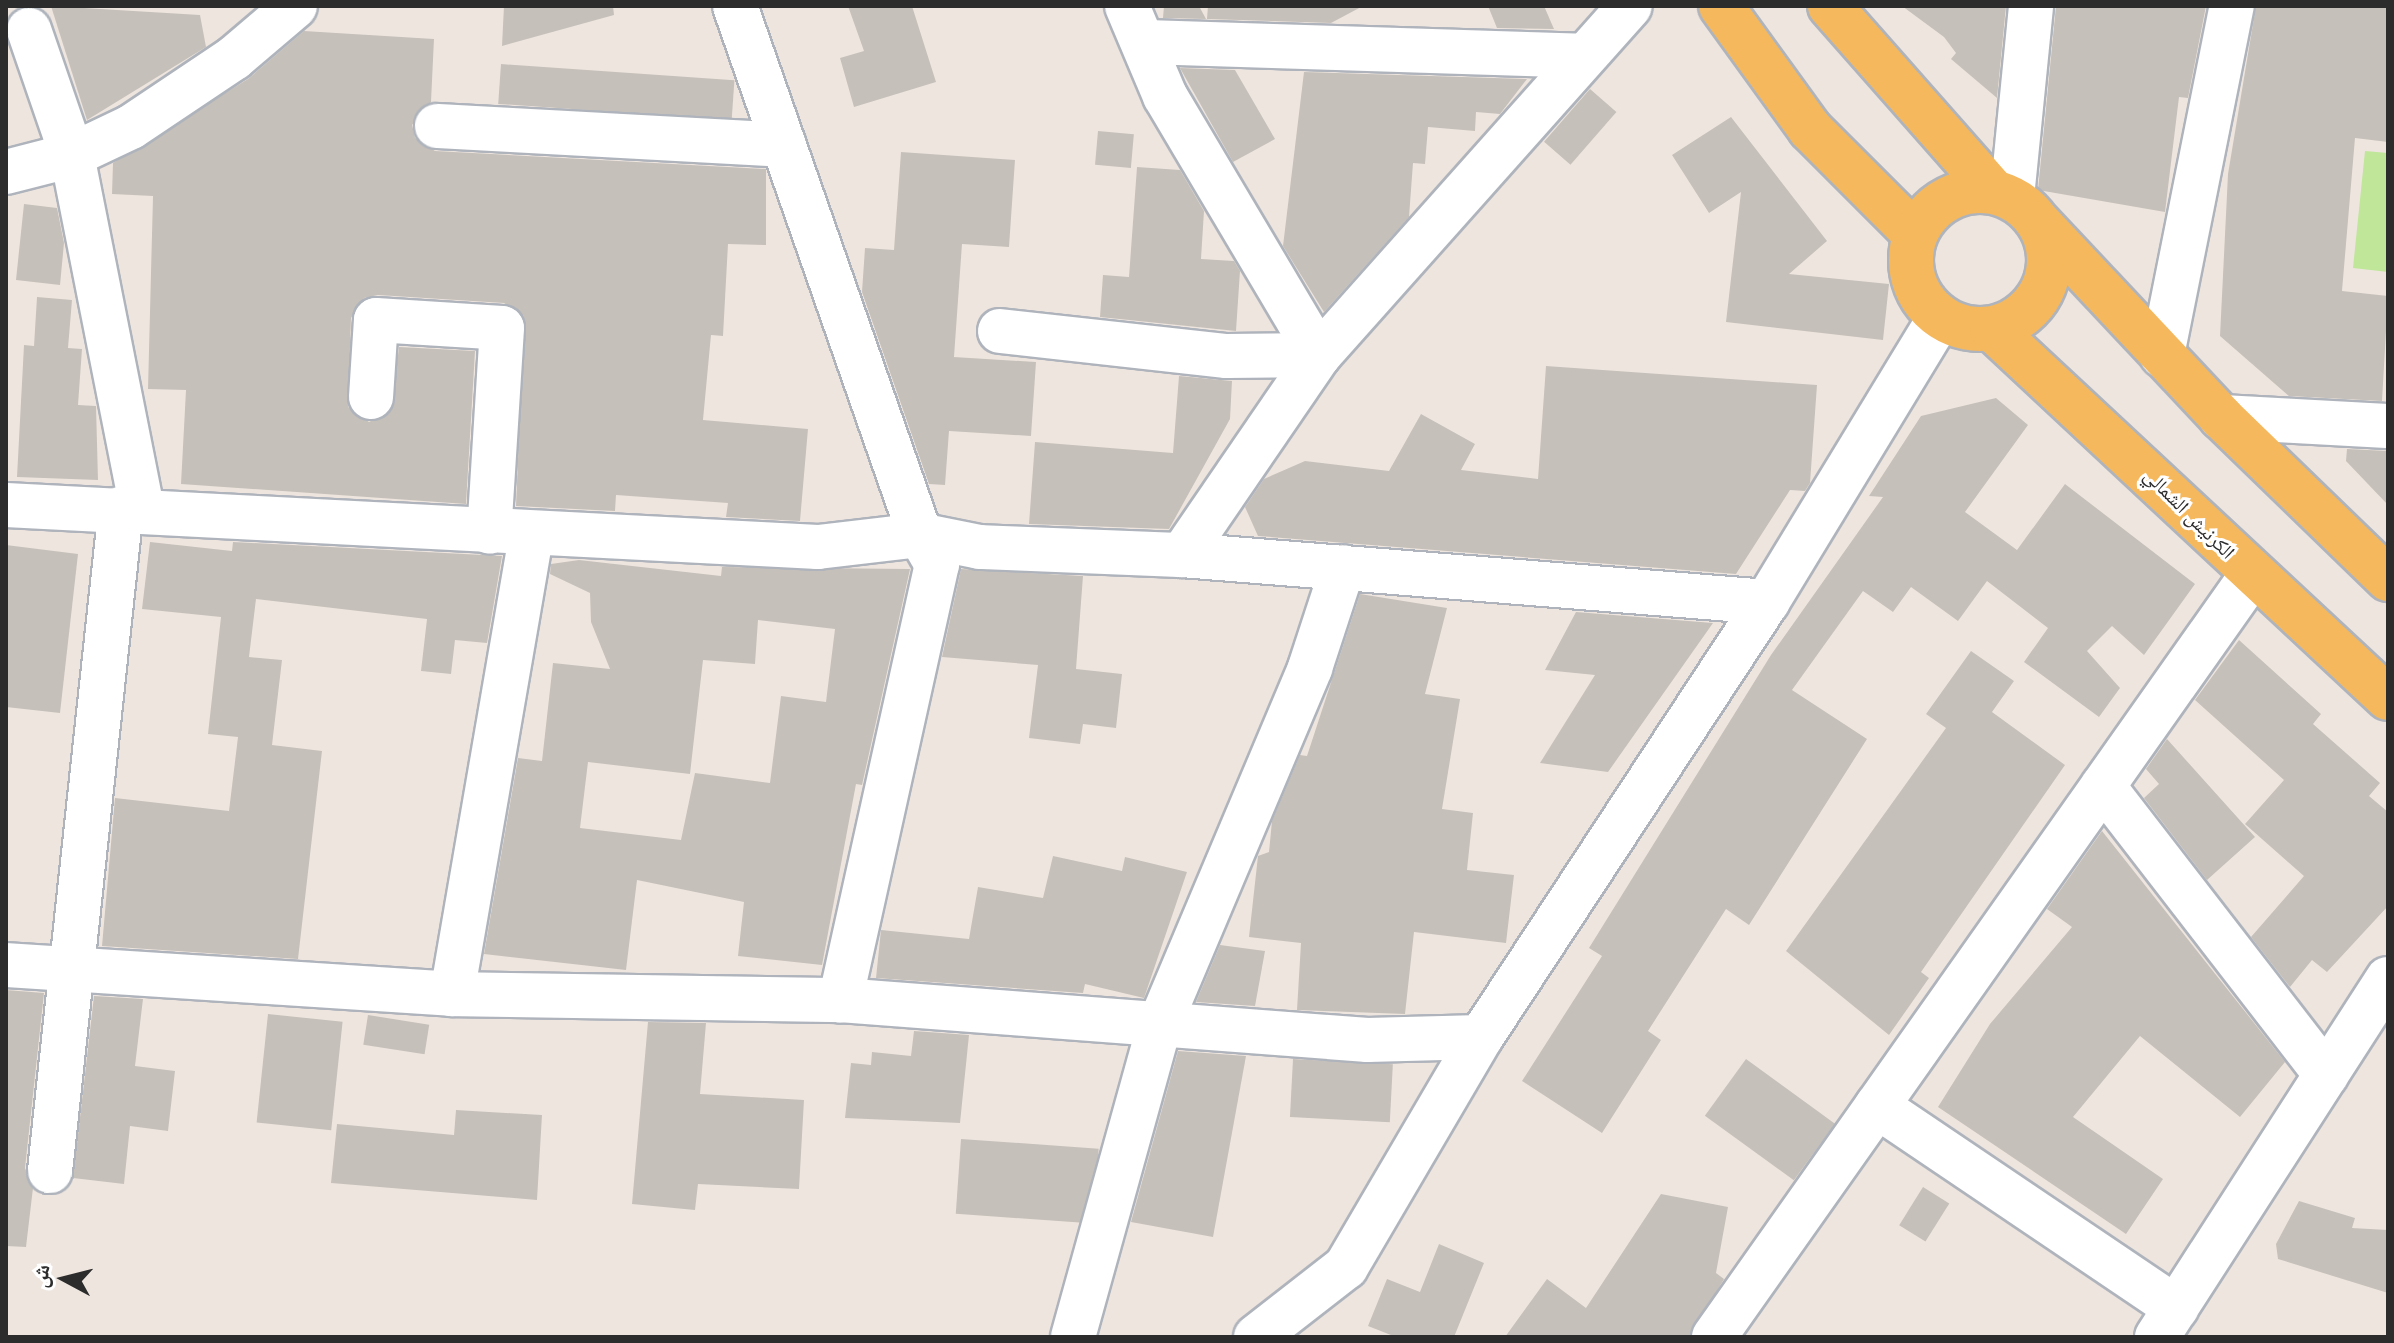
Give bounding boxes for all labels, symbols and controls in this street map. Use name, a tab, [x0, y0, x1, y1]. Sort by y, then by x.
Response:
street label: الكرنيش الشمالي	[2140, 463, 2240, 563]
north arrow	[24, 1239, 104, 1319]
text: ش	[25, 1263, 55, 1289]

